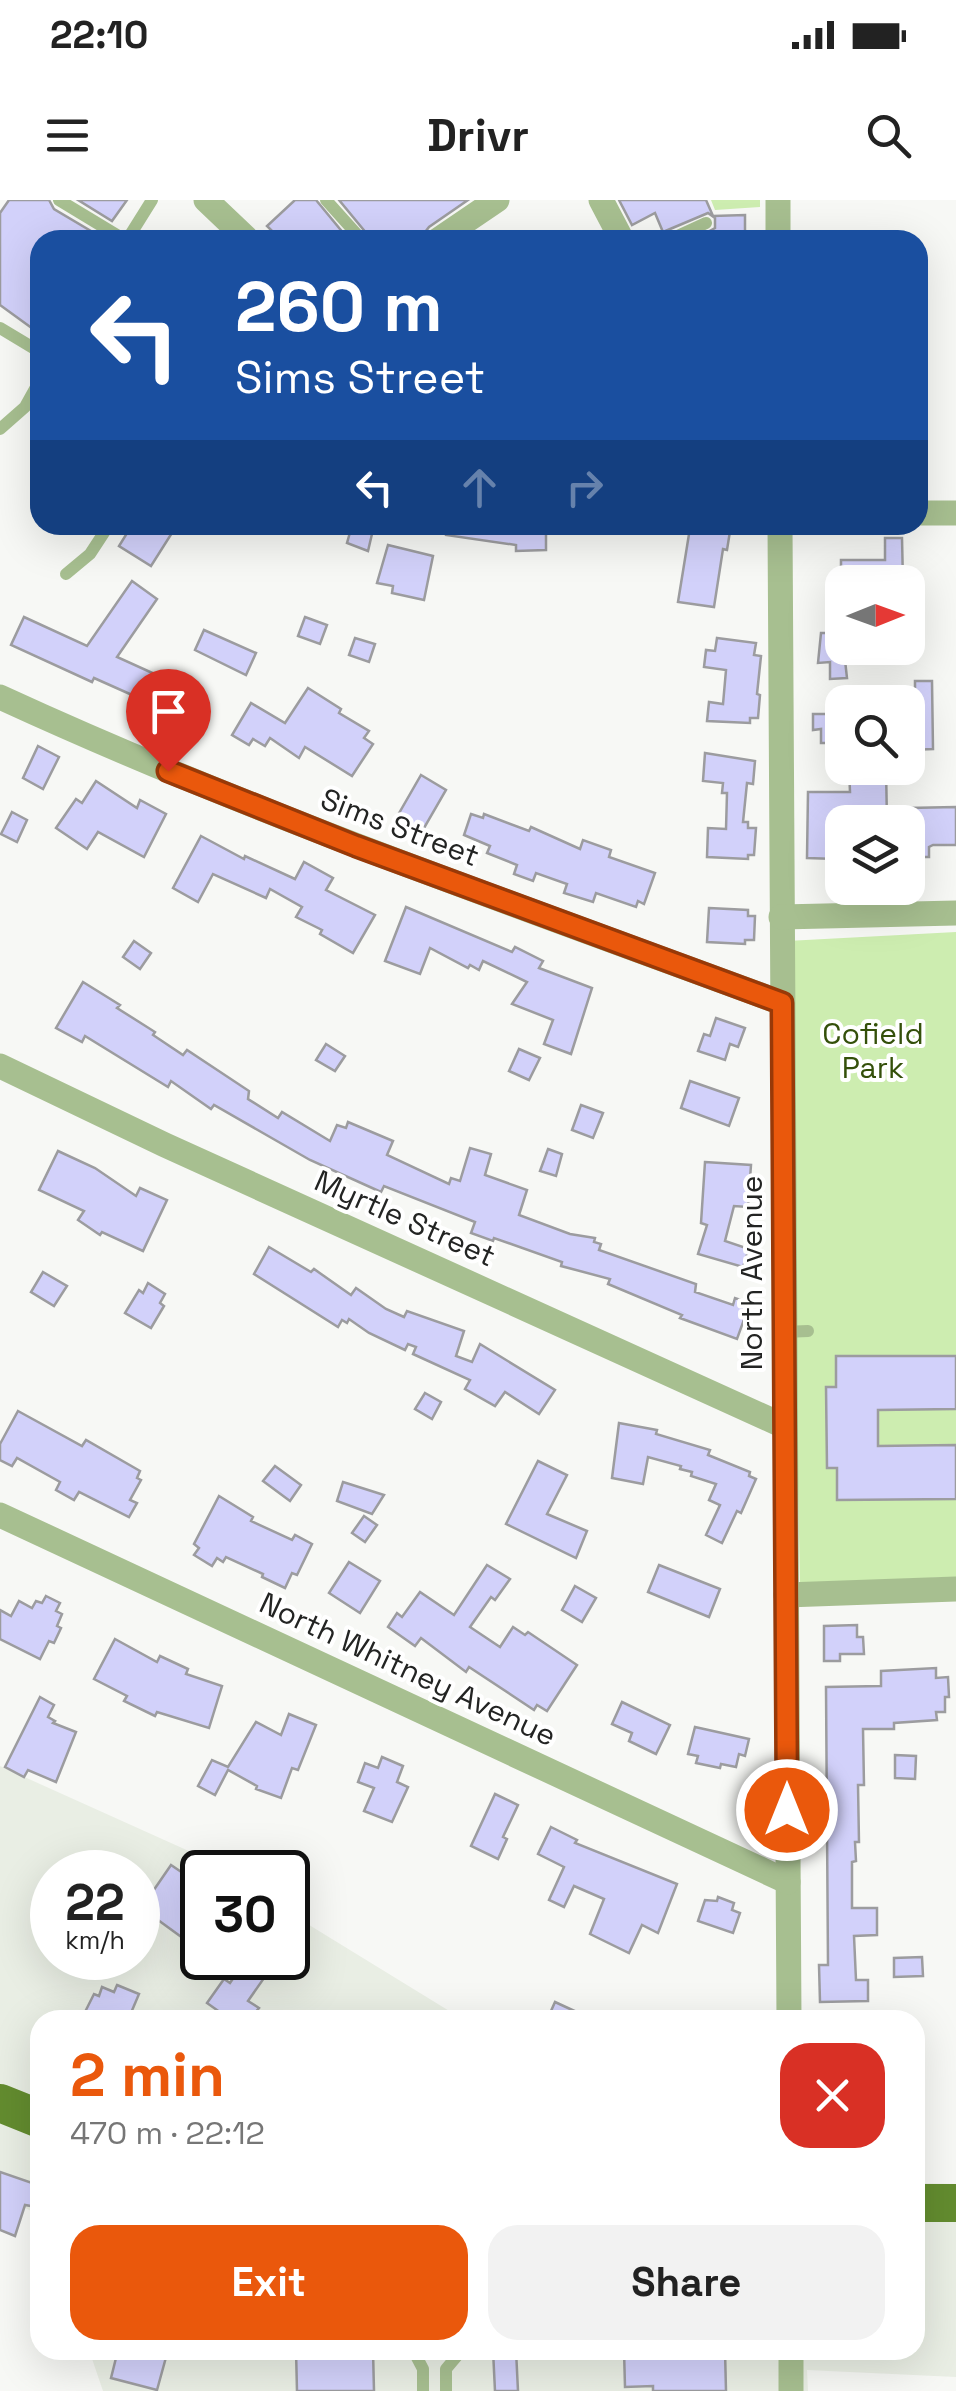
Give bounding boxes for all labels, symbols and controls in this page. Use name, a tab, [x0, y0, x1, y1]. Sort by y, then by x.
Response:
text: 22:10	[50, 11, 148, 59]
text: Drivr	[427, 107, 529, 164]
icon: menu	[40, 108, 95, 163]
icon: search	[861, 108, 916, 163]
text: 260 m	[235, 262, 443, 351]
icon: left	[70, 270, 200, 400]
text: Sims Street	[235, 349, 485, 406]
icon: left	[347, 460, 402, 515]
icon: ahead	[452, 460, 507, 515]
icon: right	[557, 460, 612, 515]
north arrow	[825, 565, 925, 665]
map controls	[825, 565, 925, 905]
pin	[126, 669, 211, 772]
icon: arrive	[141, 684, 196, 739]
button: search	[825, 685, 925, 785]
street label: Sims Street	[315, 779, 485, 875]
button: layers	[825, 805, 925, 905]
park label: Cofield Park	[822, 1014, 924, 1087]
street label: Myrtle Street	[308, 1161, 502, 1275]
street label: North Avenue	[732, 1175, 771, 1371]
street label: North Whitney Avenue	[253, 1583, 563, 1755]
position arrow	[735, 1758, 839, 1862]
speed limit sign: 30	[180, 1850, 310, 1980]
text: 22	[65, 1871, 125, 1935]
text: km/h	[65, 1924, 125, 1956]
text: 2 min	[70, 2037, 225, 2114]
button: close	[780, 2043, 885, 2148]
text: 470 m · 22:12	[70, 2113, 265, 2153]
button: Exit	[70, 2225, 468, 2340]
button: Share	[488, 2225, 885, 2340]

